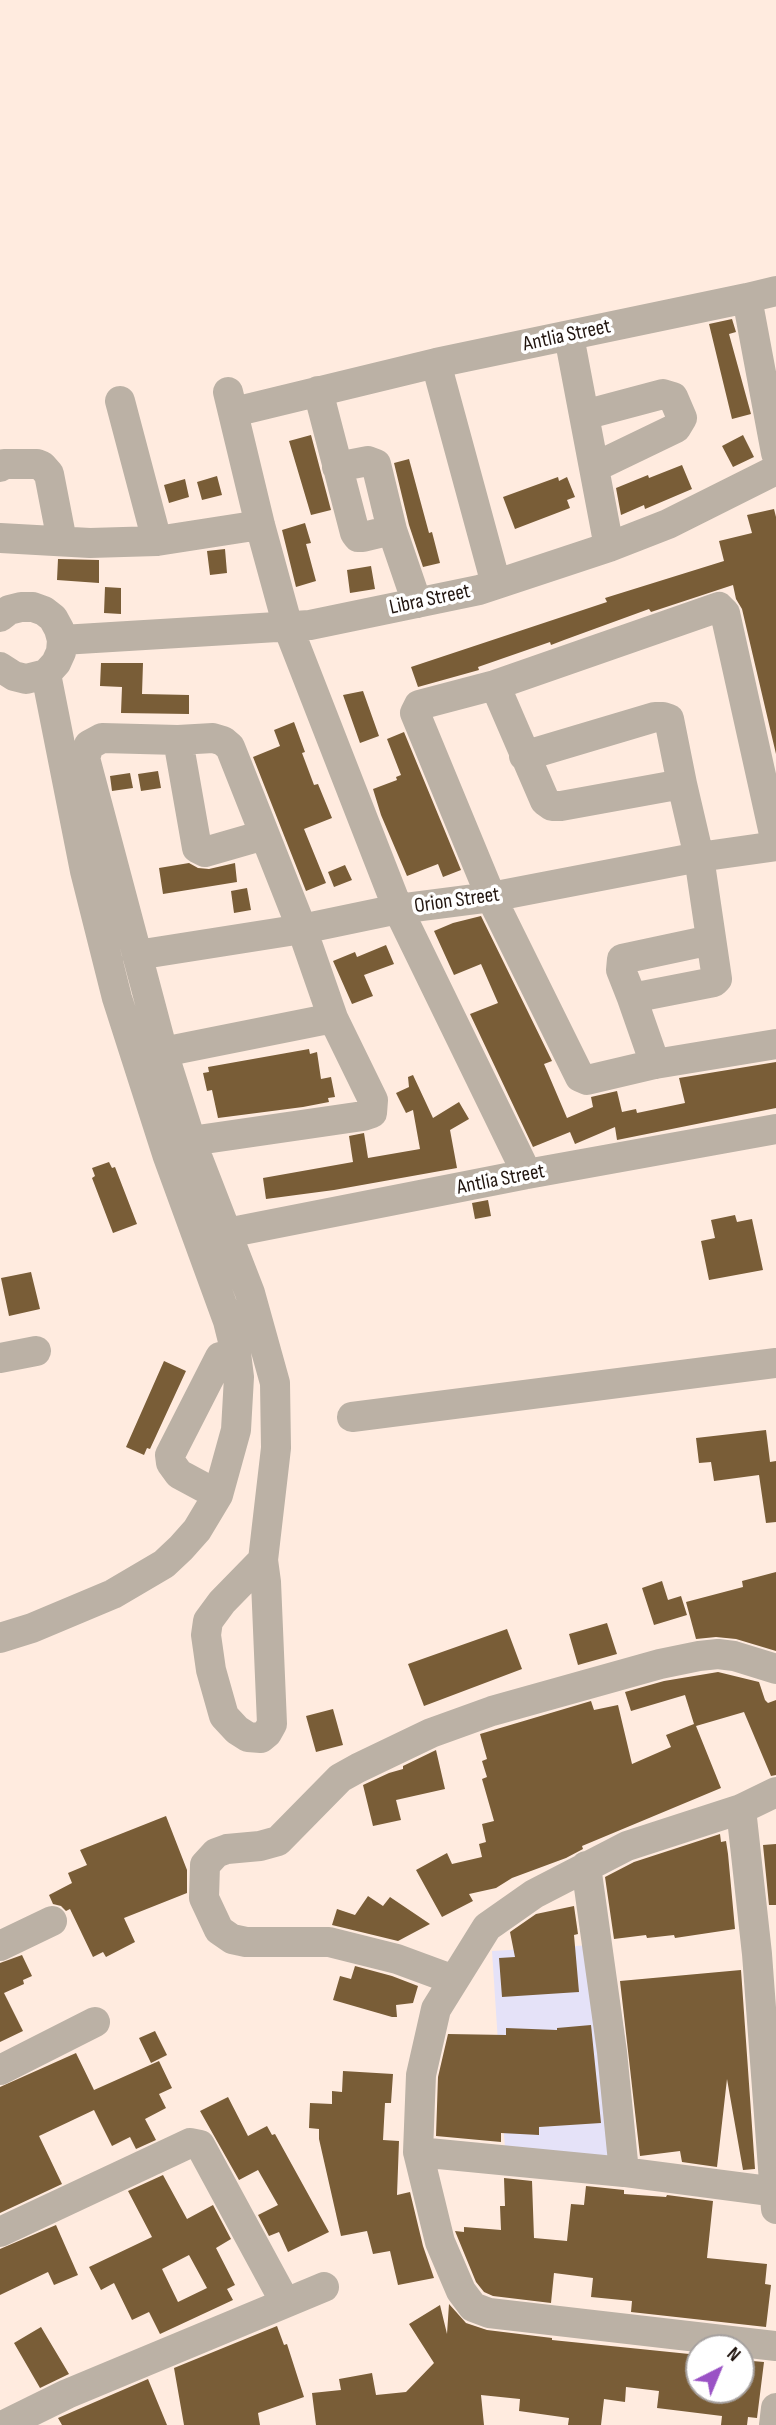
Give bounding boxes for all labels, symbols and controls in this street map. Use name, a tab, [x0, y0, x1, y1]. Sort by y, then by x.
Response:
street label: Antlia Street	[521, 314, 613, 358]
street label: Libra Street	[387, 579, 473, 621]
street label: Orion Street	[413, 883, 501, 919]
street label: Antlia Street	[455, 1159, 547, 1201]
north arrow	[685, 2334, 755, 2404]
text: N	[722, 2343, 745, 2367]

